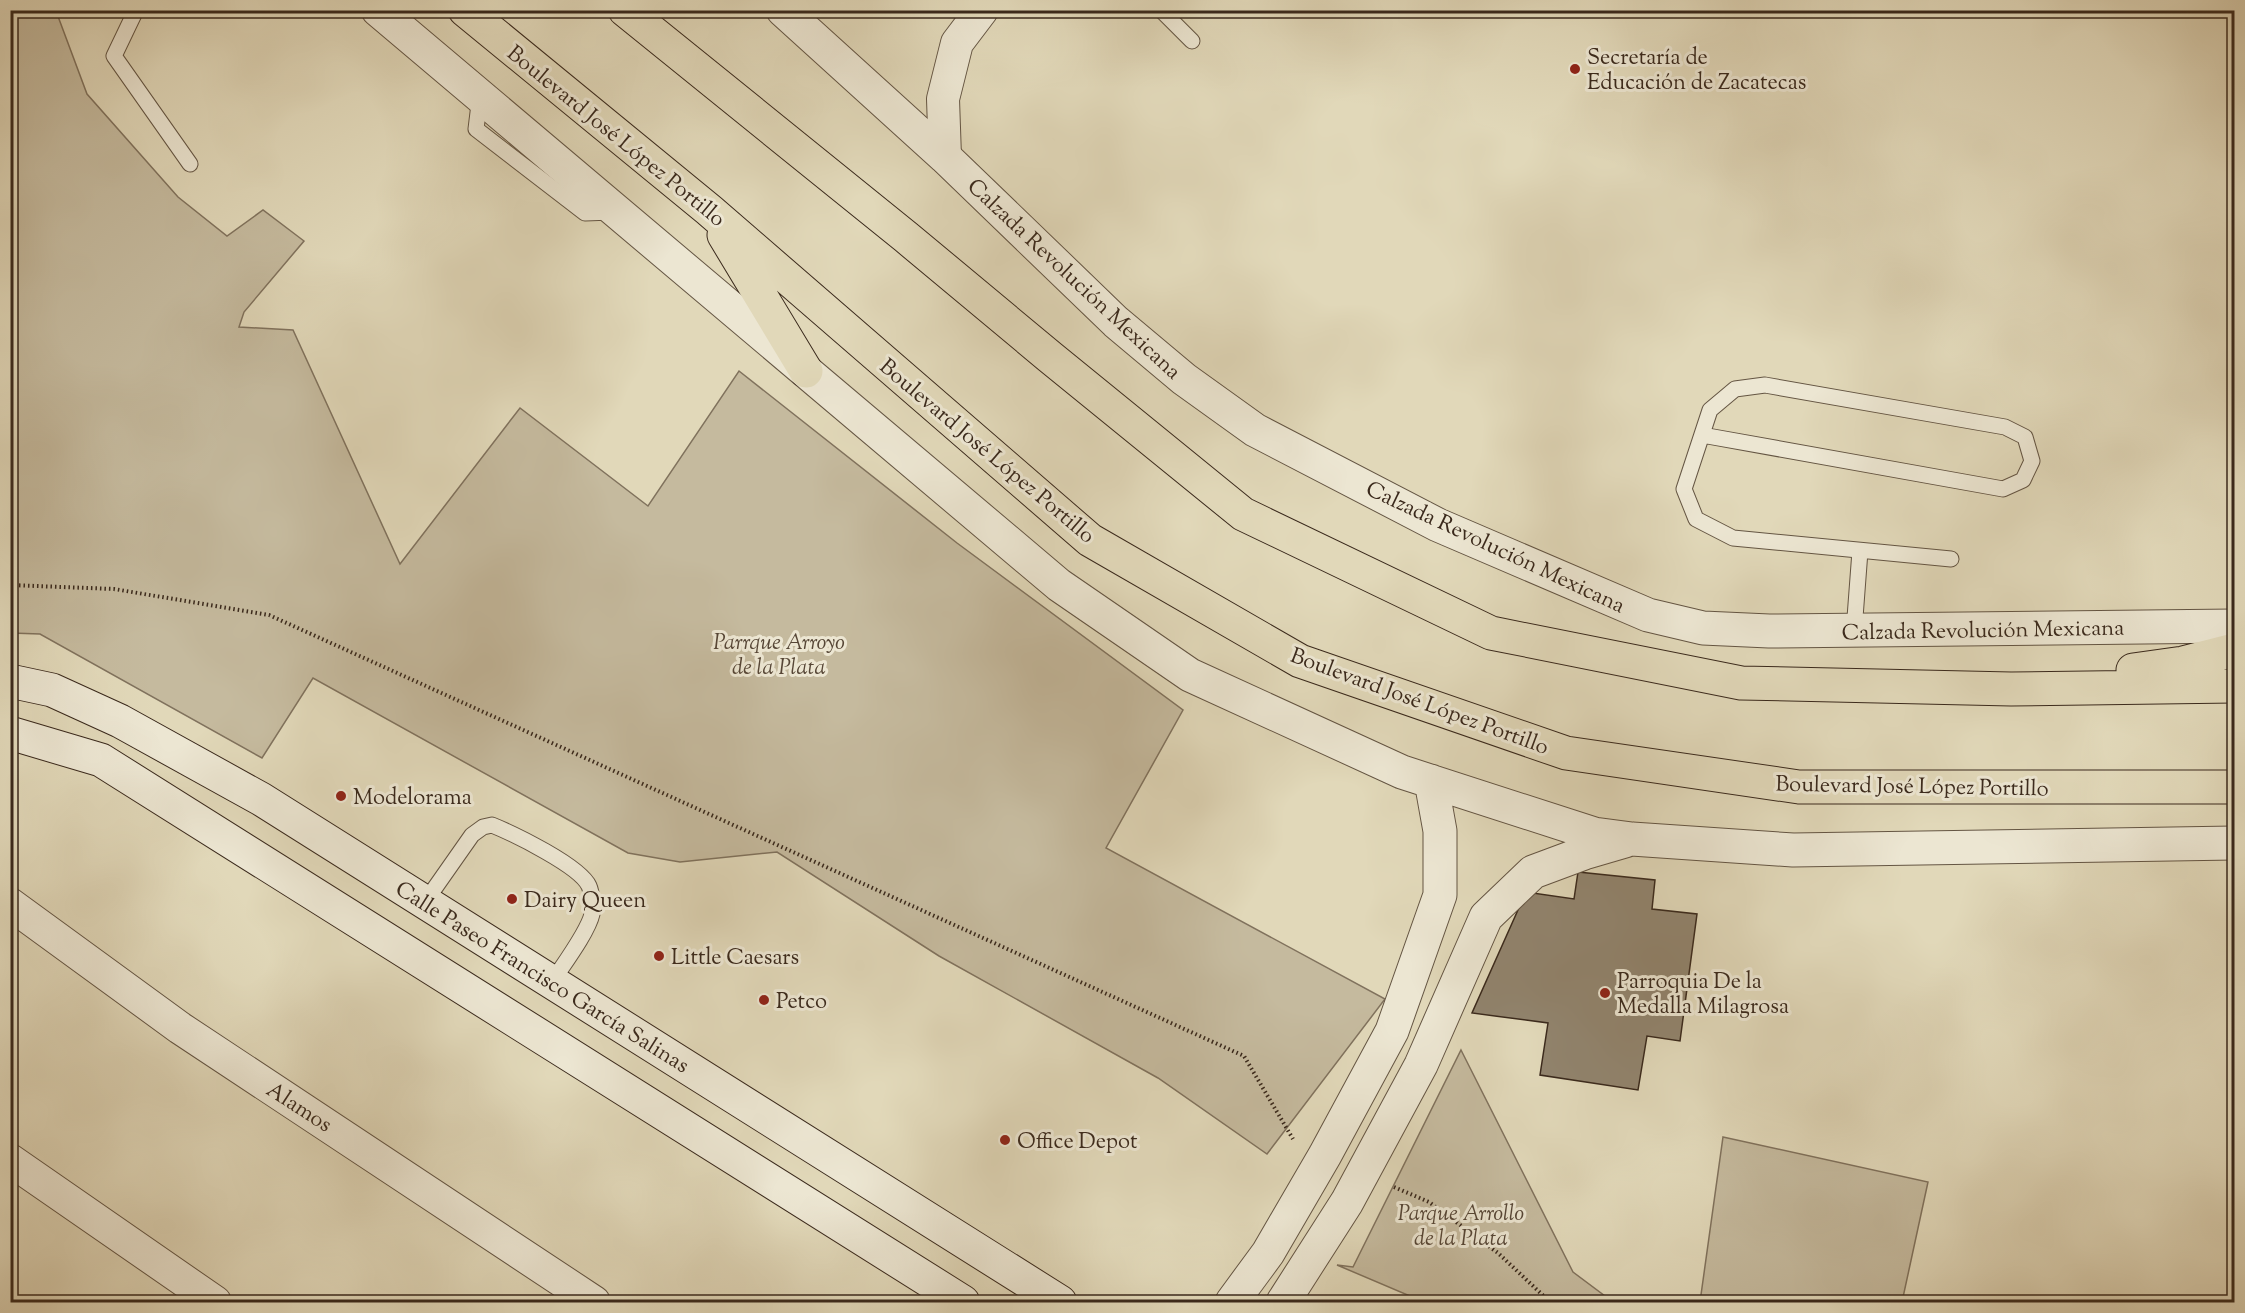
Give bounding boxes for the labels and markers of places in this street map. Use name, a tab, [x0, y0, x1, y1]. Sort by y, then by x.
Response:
place label: Secretaría de Educación de Zacatecas	[1587, 43, 1807, 100]
marker: Secretaría de Educación de Zacatecas	[1568, 62, 1582, 76]
place label: Modelorama	[353, 783, 472, 815]
marker: Modelorama	[334, 789, 348, 803]
place label: Dairy Queen	[524, 886, 646, 918]
marker: Dairy Queen	[505, 892, 519, 906]
place label: Little Caesars	[671, 943, 799, 975]
marker: Little Caesars	[652, 949, 666, 963]
place label: Parroquia De la Medalla Milagrosa	[1617, 967, 1789, 1024]
marker: Parroquia De la Medalla Milagrosa	[1598, 986, 1612, 1000]
place label: Petco	[776, 987, 827, 1019]
marker: Petco	[757, 993, 771, 1007]
place label: Office Depot	[1017, 1127, 1138, 1159]
marker: Office Depot	[998, 1133, 1012, 1147]

